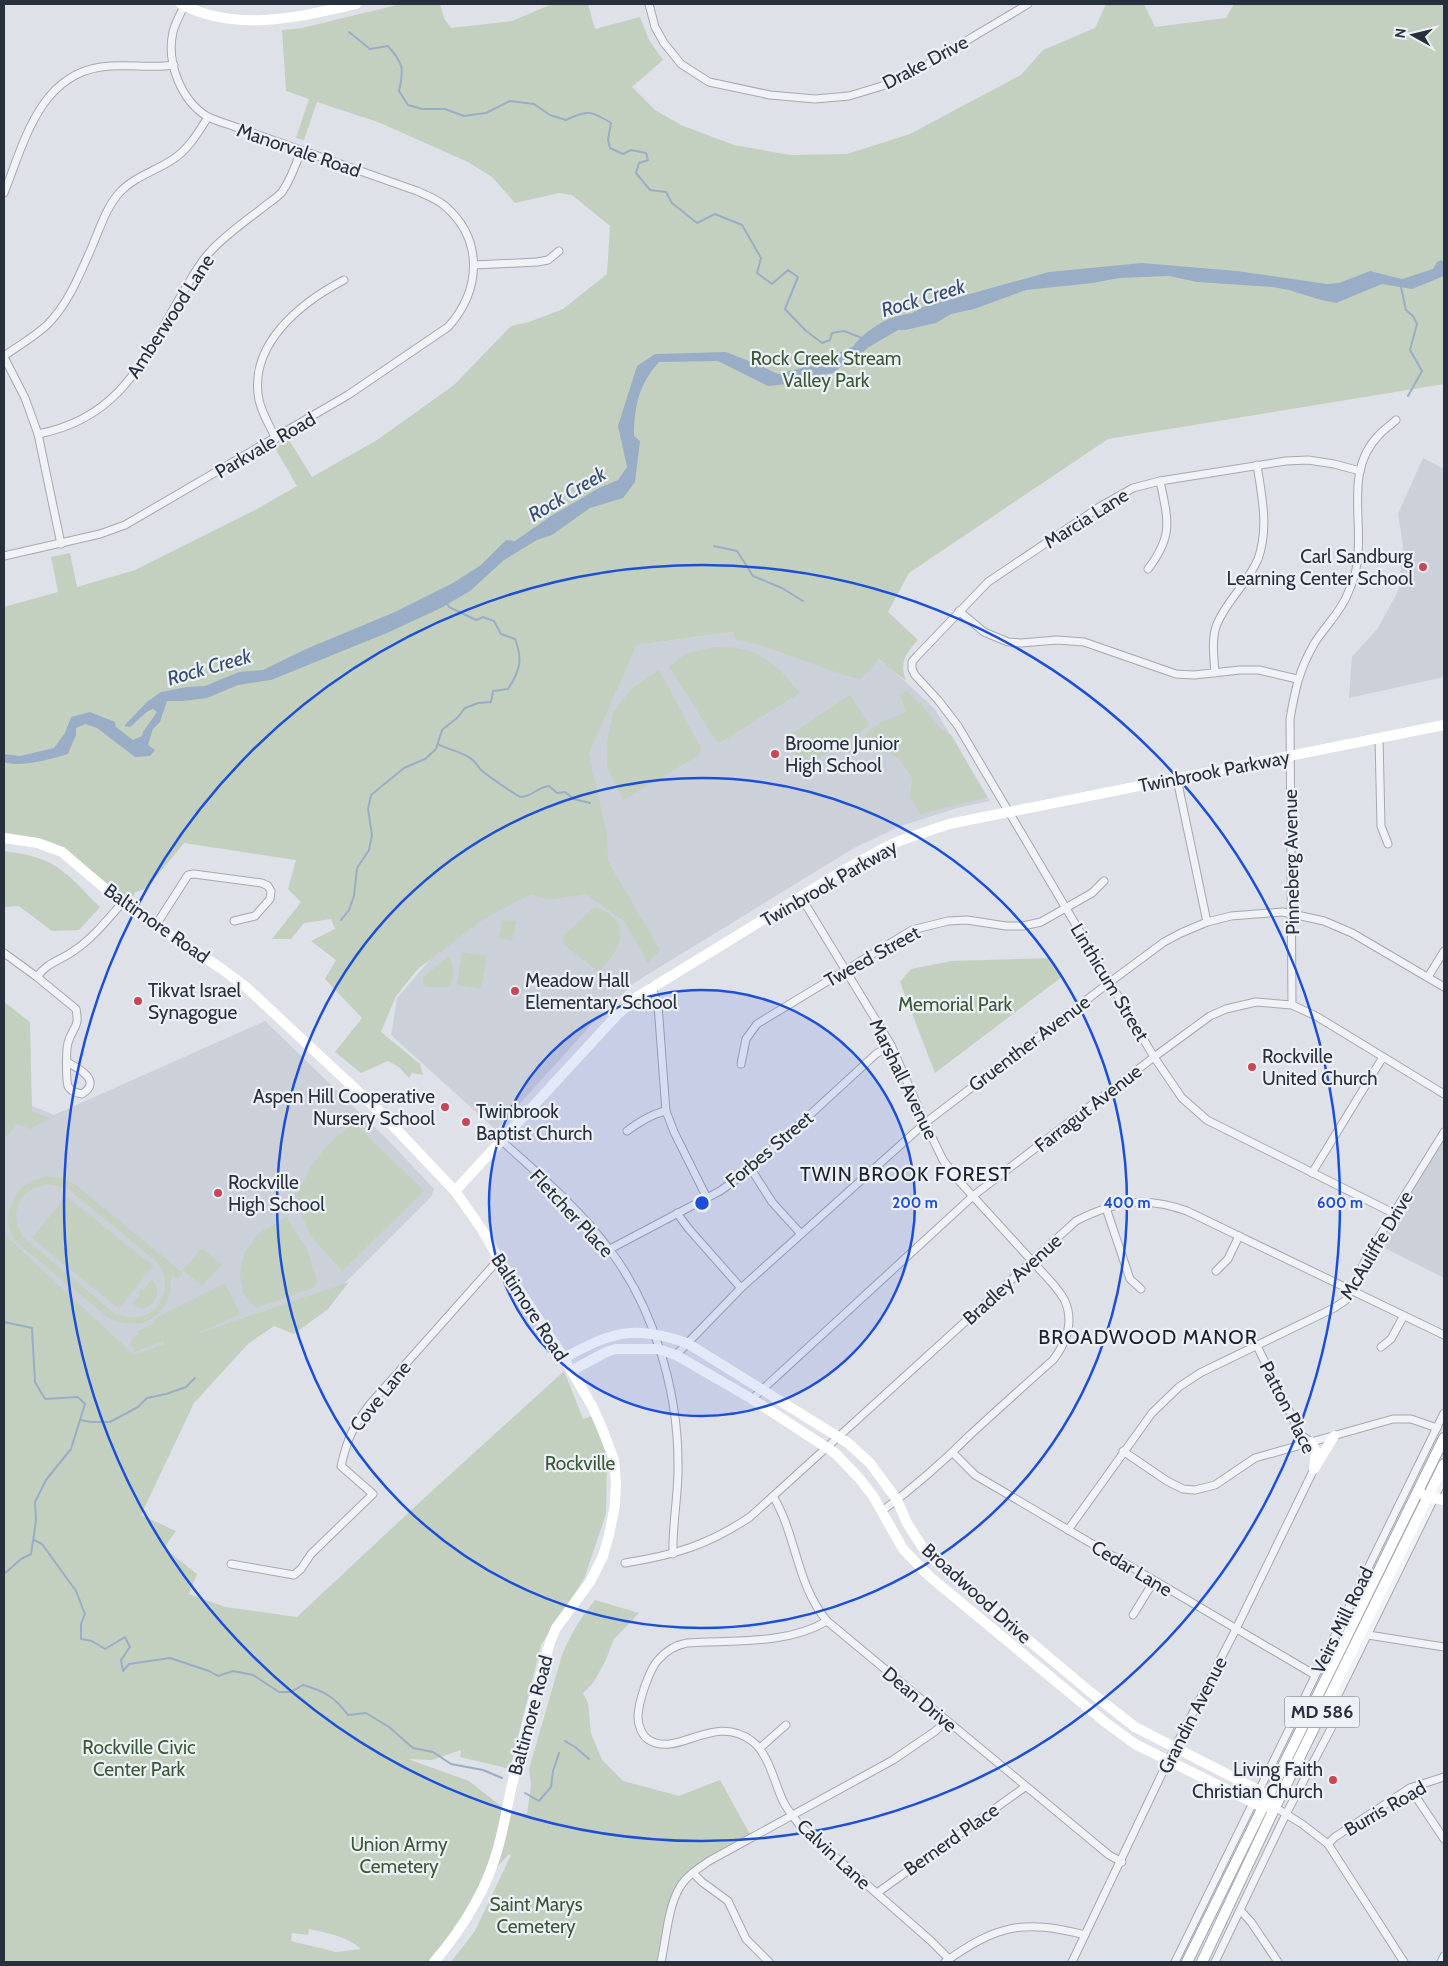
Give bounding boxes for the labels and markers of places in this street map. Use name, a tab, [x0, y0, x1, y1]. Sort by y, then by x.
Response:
place label: Carl Sandburg Learning Center School	[1226, 545, 1414, 590]
marker: Carl Sandburg Learning Center School	[1417, 561, 1429, 573]
place label: Broome Junior High School	[785, 732, 899, 777]
marker: Broome Junior High School	[769, 748, 781, 760]
place label: Meadow Hall Elementary School	[525, 969, 678, 1014]
place label: Tikvat Israel Synagogue	[148, 979, 242, 1024]
marker: Meadow Hall Elementary School	[509, 985, 521, 997]
marker: Tikvat Israel Synagogue	[132, 995, 144, 1007]
place label: Rockville United Church	[1262, 1045, 1378, 1090]
marker: Rockville United Church	[1246, 1061, 1258, 1073]
place label: Aspen Hill Cooperative Nursery School	[253, 1085, 436, 1130]
place label: Twinbrook Baptist Church	[476, 1100, 593, 1145]
marker: Aspen Hill Cooperative Nursery School	[439, 1101, 451, 1113]
marker: Twinbrook Baptist Church	[460, 1116, 472, 1128]
place label: Rockville High School	[228, 1171, 325, 1216]
marker: Rockville High School	[212, 1187, 224, 1199]
centre of rings	[693, 1194, 711, 1212]
place label: Living Faith Christian Church	[1192, 1758, 1323, 1803]
marker: Living Faith Christian Church	[1327, 1774, 1339, 1786]

